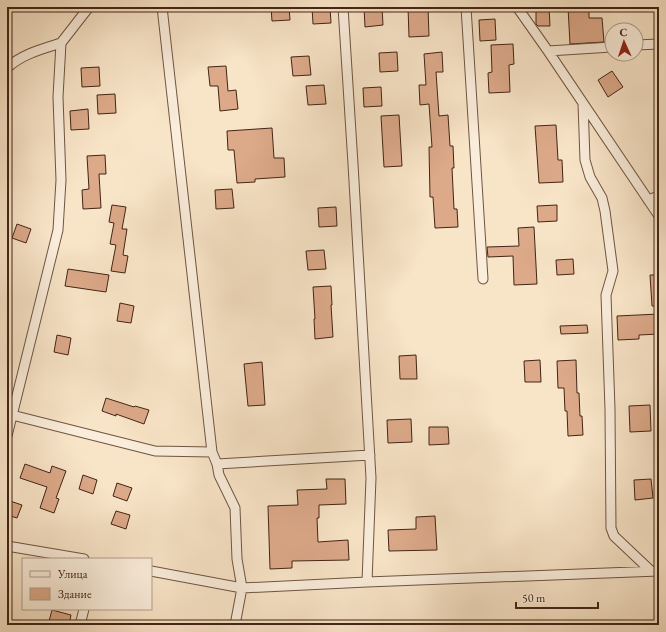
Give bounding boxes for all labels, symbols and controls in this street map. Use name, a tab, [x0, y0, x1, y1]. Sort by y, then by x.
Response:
north arrow	[604, 22, 644, 62]
text: С	[619, 25, 628, 39]
legend	[22, 558, 152, 610]
text: Улица	[57, 566, 88, 582]
scale bar	[516, 584, 598, 610]
text: Здание	[58, 586, 92, 602]
text: 50 m	[522, 590, 546, 606]

